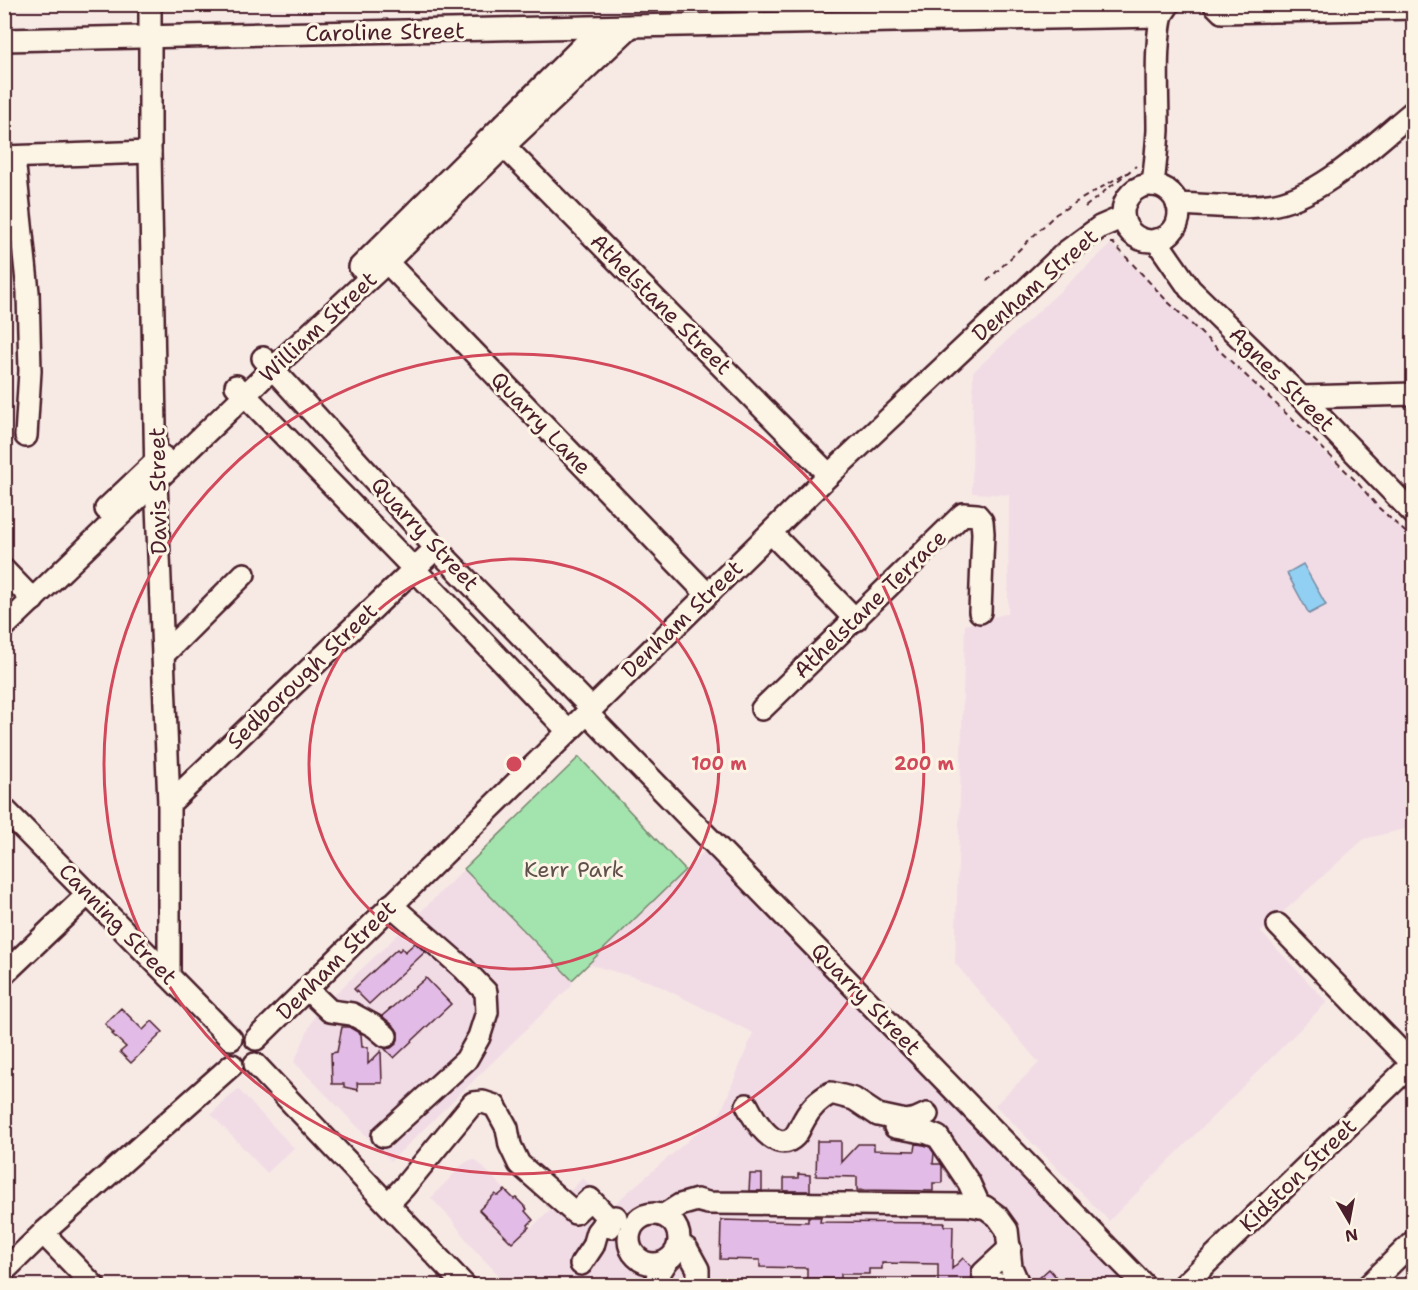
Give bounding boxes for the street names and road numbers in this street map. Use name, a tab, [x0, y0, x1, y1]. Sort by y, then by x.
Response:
street label: Caroline Street	[305, 16, 465, 48]
street label: Denham Street	[966, 222, 1104, 348]
street label: Athelstane Street	[584, 227, 738, 381]
street label: William Street	[253, 265, 383, 389]
street label: Agnes Street	[1223, 320, 1341, 438]
street label: Quarry Lane	[484, 365, 598, 481]
street label: Davis Street	[142, 427, 174, 555]
street label: Quarry Street	[365, 471, 485, 597]
street label: Athelstane Terrace	[787, 523, 953, 685]
street label: Denham Street	[615, 554, 749, 684]
street label: Sedborough Street	[220, 597, 384, 755]
street label: Canning Street	[53, 857, 183, 991]
street label: Denham Street	[270, 894, 402, 1026]
street label: Quarry Street	[805, 936, 927, 1062]
street label: Kidston Street	[1233, 1112, 1363, 1238]

